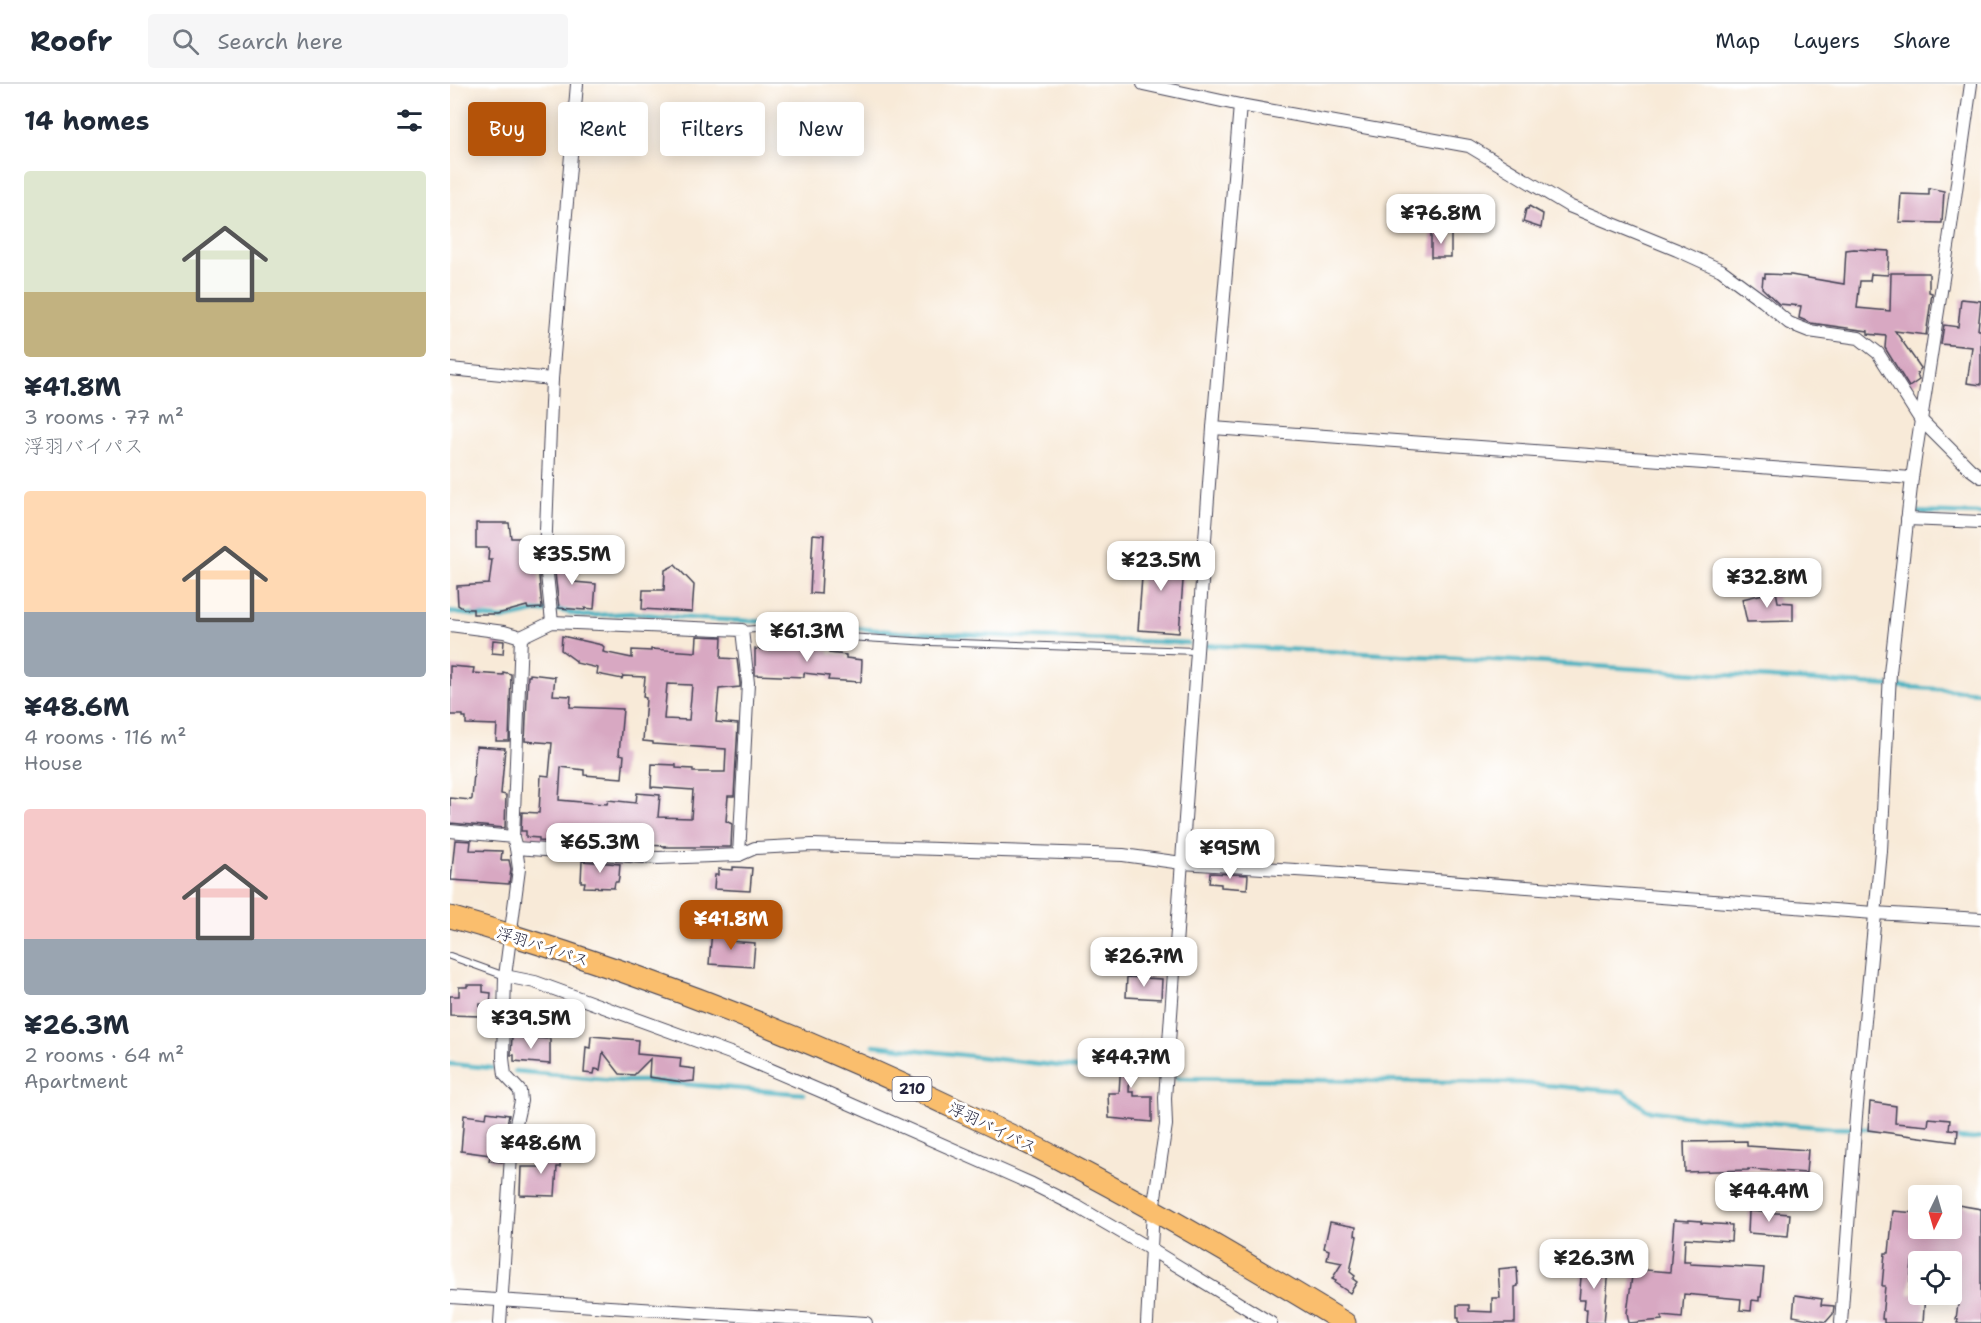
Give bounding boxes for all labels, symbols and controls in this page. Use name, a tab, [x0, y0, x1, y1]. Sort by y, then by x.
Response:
search box	[148, 14, 568, 68]
text: Roofr	[30, 22, 112, 60]
icon: search	[169, 25, 202, 58]
text: Search here	[217, 27, 343, 56]
text: Map	[1715, 27, 1760, 55]
text: Layers	[1793, 27, 1860, 55]
text: Share	[1893, 27, 1951, 55]
chip: Buy	[468, 102, 546, 156]
chip: Rent	[558, 102, 648, 156]
chip: Filters	[660, 102, 765, 156]
chip: New	[777, 102, 864, 156]
text: 14 homes	[24, 103, 150, 138]
icon: filters	[393, 104, 426, 137]
pin: ¥76.8M	[1392, 194, 1490, 245]
text: ¥76.8M	[1400, 200, 1482, 226]
icon: home	[171, 210, 279, 318]
text: ¥41.8M	[24, 369, 121, 404]
text: 3 rooms · 77 m²	[24, 404, 184, 430]
text: 浮羽バイパス	[24, 433, 144, 459]
icon: home	[171, 530, 279, 638]
pin: ¥35.5M	[523, 535, 621, 586]
text: ¥35.5M	[533, 541, 611, 567]
pin: ¥23.5M	[1112, 541, 1210, 592]
text: ¥23.5M	[1121, 547, 1201, 573]
pin: ¥32.8M	[1718, 558, 1816, 609]
text: ¥32.8M	[1727, 564, 1807, 590]
pin: ¥61.3M	[758, 612, 856, 663]
text: ¥61.3M	[770, 618, 844, 644]
text: ¥48.6M	[24, 689, 129, 724]
text: 4 rooms · 116 m²	[24, 724, 186, 750]
text: House	[24, 750, 83, 776]
pin: ¥65.3M	[551, 823, 649, 874]
text: ¥65.3M	[560, 829, 640, 855]
pin: ¥95M	[1194, 829, 1266, 880]
text: ¥95M	[1199, 835, 1261, 861]
icon: home	[171, 848, 279, 956]
pin: ¥41.8M	[682, 900, 780, 951]
text: ¥41.8M	[694, 906, 768, 932]
street label: 浮羽バイパス	[494, 922, 592, 971]
pin: ¥26.7M	[1095, 937, 1193, 988]
text: ¥26.7M	[1104, 943, 1184, 969]
pin: ¥39.5M	[482, 999, 580, 1050]
text: ¥39.5M	[491, 1005, 571, 1031]
text: ¥26.3M	[24, 1007, 130, 1042]
pin: ¥44.7M	[1082, 1038, 1180, 1089]
text: 2 rooms · 64 m²	[24, 1042, 184, 1068]
text: ¥44.7M	[1092, 1044, 1170, 1070]
text: Apartment	[24, 1068, 128, 1094]
road number: 210	[892, 1077, 932, 1101]
street label: 浮羽バイパス	[945, 1097, 1040, 1158]
pin: ¥48.6M	[492, 1124, 590, 1175]
text: ¥48.6M	[500, 1130, 582, 1156]
pin: ¥44.4M	[1720, 1172, 1818, 1223]
text: ¥44.4M	[1729, 1178, 1809, 1204]
north arrow	[1908, 1185, 1962, 1239]
map controls	[1908, 1185, 1962, 1305]
pin: ¥26.3M	[1545, 1239, 1643, 1290]
text: ¥26.3M	[1553, 1245, 1635, 1271]
button: locate	[1908, 1251, 1962, 1305]

